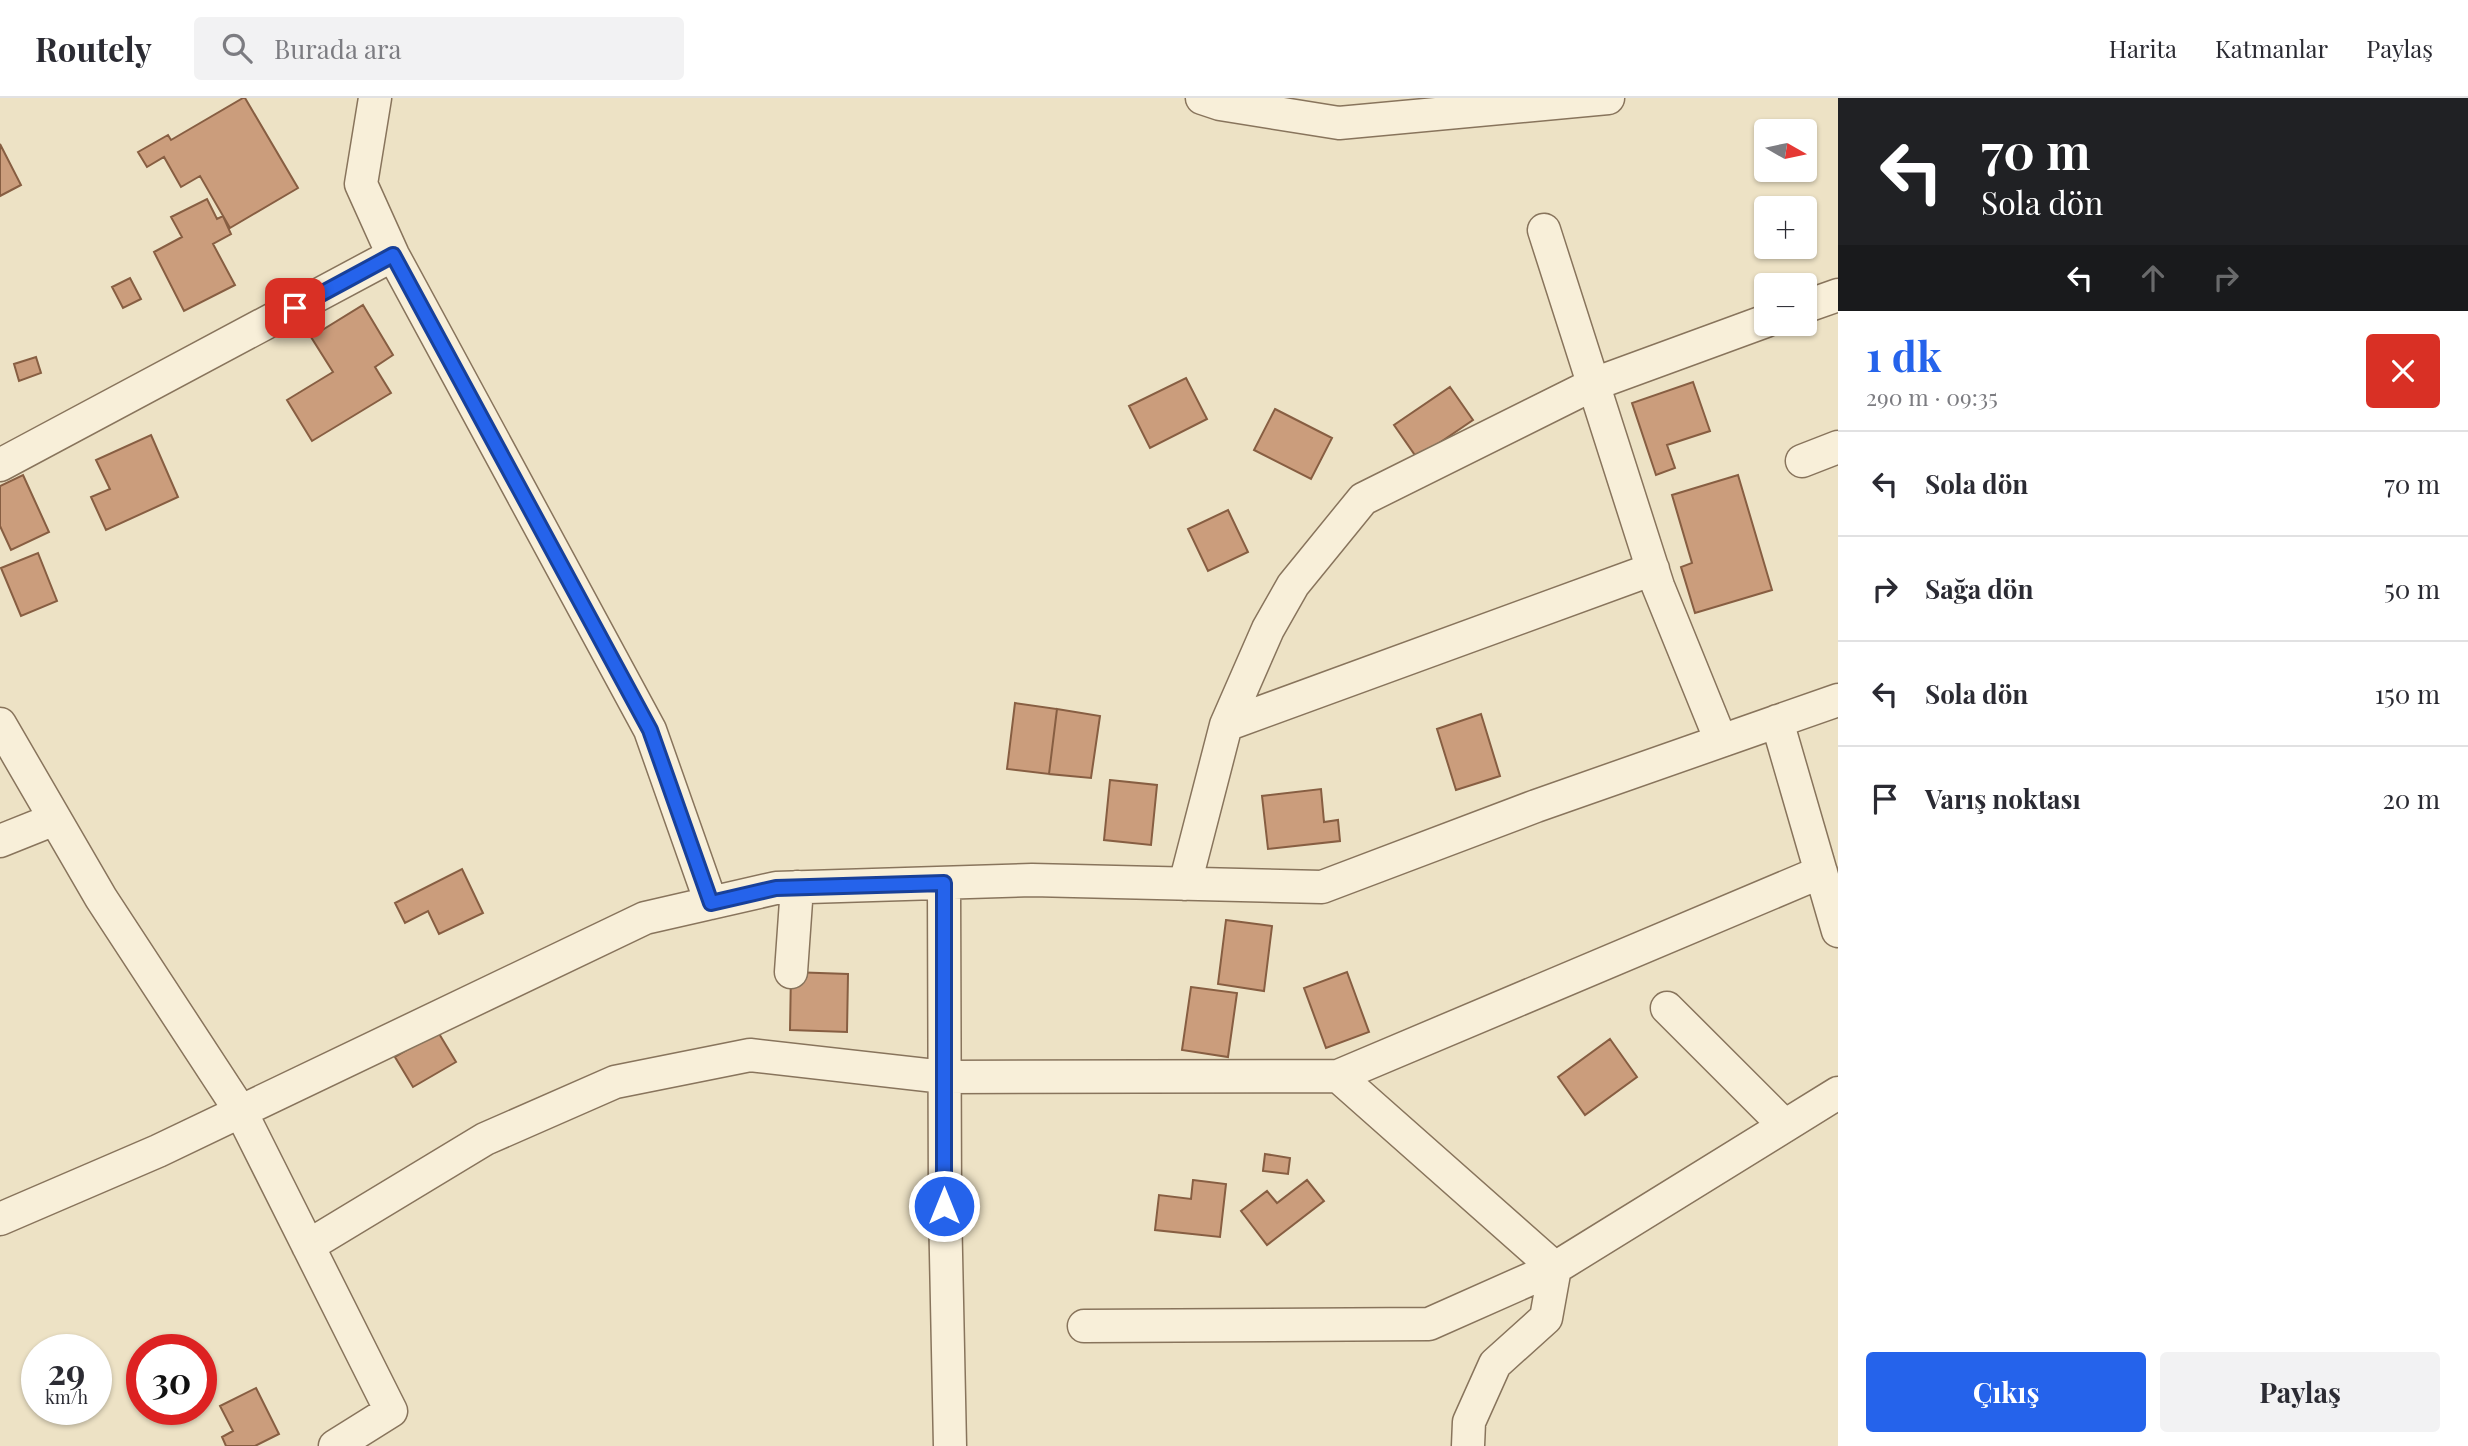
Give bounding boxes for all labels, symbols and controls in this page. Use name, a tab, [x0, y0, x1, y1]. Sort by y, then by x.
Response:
search box	[194, 17, 684, 80]
text: Routely	[35, 26, 152, 70]
icon: search	[218, 29, 256, 67]
text: Burada ara	[274, 31, 402, 66]
text: Harita	[2109, 32, 2177, 64]
text: Katmanlar	[2215, 32, 2328, 64]
text: Paylaş	[2366, 32, 2433, 64]
text: 70 m	[1981, 117, 2091, 182]
north arrow	[1754, 119, 1816, 182]
map controls	[1754, 119, 1817, 336]
icon: left	[1866, 126, 1957, 217]
text: Sola dön	[1981, 180, 2103, 223]
button: +	[1754, 196, 1817, 259]
icon: left	[2061, 259, 2099, 297]
icon: ahead	[2134, 259, 2172, 297]
icon: right	[2207, 259, 2245, 297]
button: −	[1754, 273, 1817, 336]
pin	[265, 278, 325, 338]
icon: arrive	[276, 289, 314, 327]
text: 1 dk	[1866, 327, 1942, 383]
button: close	[2366, 334, 2440, 408]
text: 290 m · 09:35	[1866, 381, 1998, 412]
icon: left	[1866, 465, 1904, 503]
text: Sola dön	[1925, 466, 2028, 501]
text: 70 m	[2384, 466, 2440, 501]
icon: right	[1866, 570, 1904, 608]
text: Sağa dön	[1925, 571, 2033, 606]
text: 50 m	[2384, 571, 2440, 606]
icon: left	[1866, 675, 1904, 713]
text: Sola dön	[1925, 676, 2028, 711]
text: 150 m	[2375, 676, 2440, 711]
icon: arrive	[1866, 780, 1904, 818]
text: Varış noktası	[1925, 781, 2081, 816]
text: 20 m	[2382, 781, 2440, 816]
position arrow	[907, 1169, 981, 1243]
speed limit sign: 30	[126, 1334, 217, 1425]
text: 29	[48, 1347, 85, 1394]
button: Çıkış	[1866, 1352, 2146, 1432]
button: Paylaş	[2160, 1352, 2440, 1432]
text: km/h	[45, 1385, 88, 1409]

